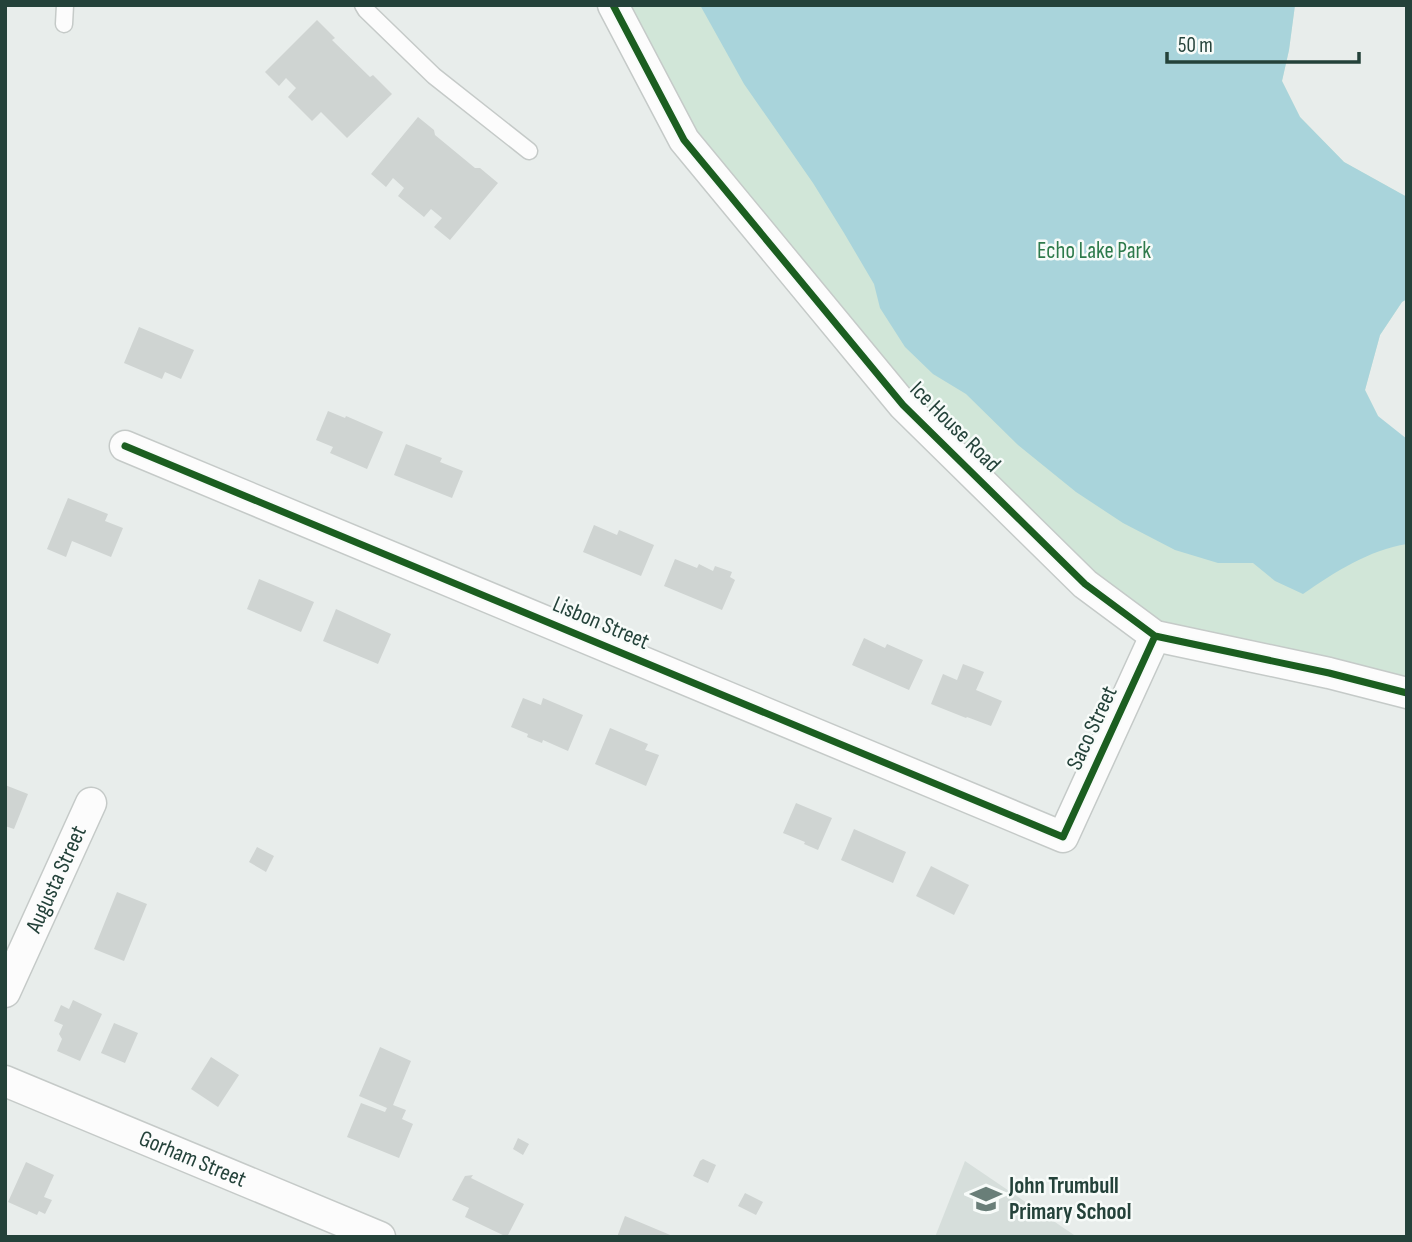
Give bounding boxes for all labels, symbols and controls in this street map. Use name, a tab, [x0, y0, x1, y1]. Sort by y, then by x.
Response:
scale bar	[1167, 21, 1360, 65]
text: 50 m	[1178, 33, 1213, 58]
park label: Echo Lake Park	[1037, 237, 1151, 265]
street label: Ice House Road	[904, 376, 1006, 478]
street label: Lisbon Street	[549, 590, 653, 656]
street label: Saco Street	[1060, 682, 1124, 774]
street label: Augusta Street	[19, 821, 93, 938]
street label: Gorham Street	[135, 1124, 250, 1194]
place label: John Trumbull Primary School	[1008, 1172, 1131, 1226]
school or university icon: John Trumbull Primary School	[969, 1182, 1003, 1216]

